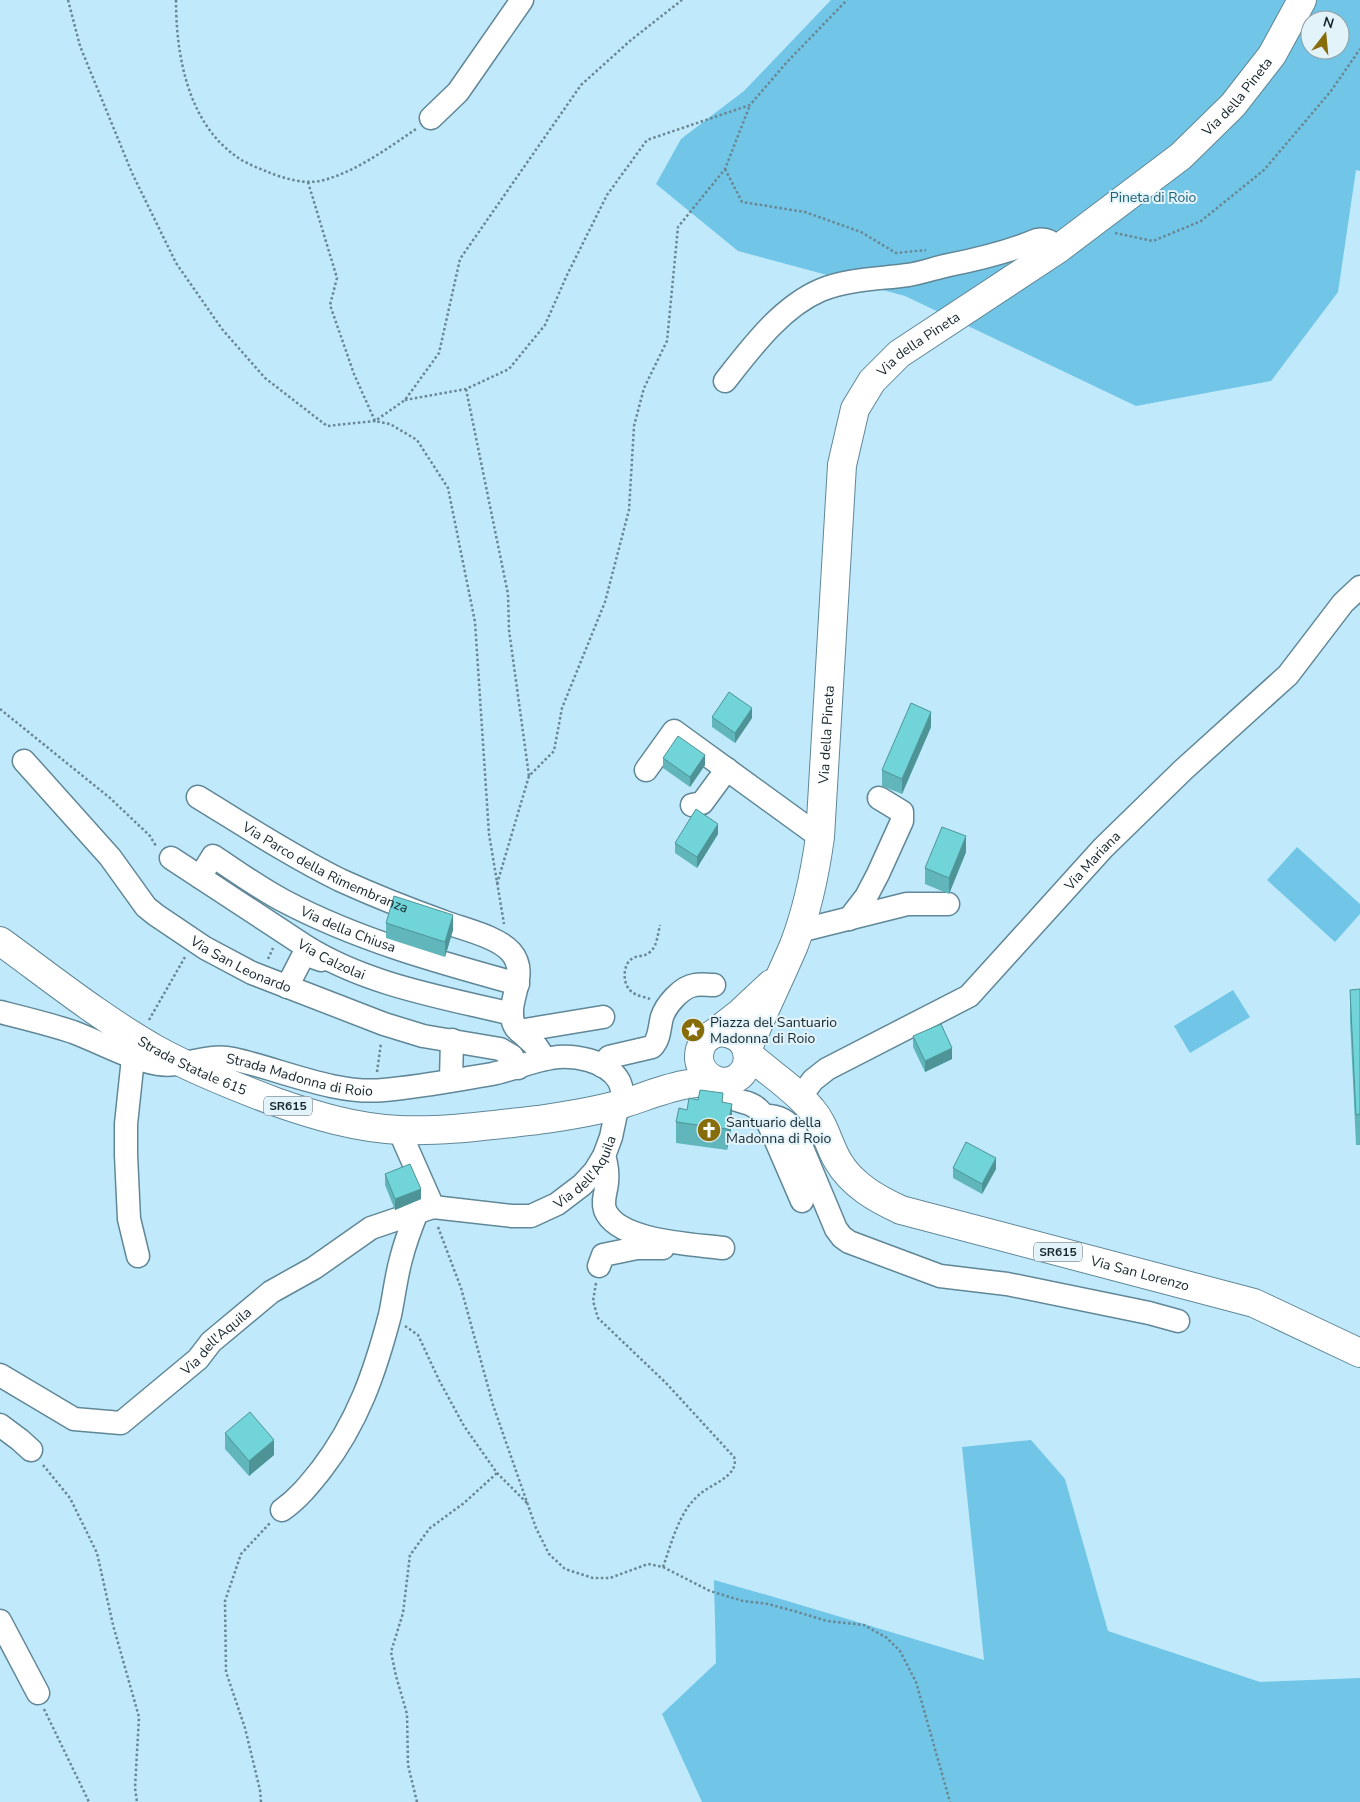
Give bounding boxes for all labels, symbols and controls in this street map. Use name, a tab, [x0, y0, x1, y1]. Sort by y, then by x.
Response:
north arrow	[1300, 10, 1350, 60]
text: N	[1321, 12, 1336, 34]
street label: Via della Pineta	[1197, 53, 1276, 141]
park label: Pineta di Roio	[1110, 188, 1196, 207]
street label: Via della Pineta	[872, 307, 963, 381]
street label: Via della Pineta	[814, 685, 838, 785]
street label: Via Parco della Rimembranza	[238, 817, 411, 917]
street label: Via Mariana	[1059, 827, 1124, 895]
street label: Via della Chiusa	[296, 901, 399, 957]
street label: Via San Leonardo	[186, 931, 295, 997]
street label: Via Calzolai	[293, 934, 368, 984]
place label: Piazza del Santuario Madonna di Roio	[710, 1013, 837, 1048]
place icon: Piazza del Santuario Madonna di Roio	[680, 1017, 706, 1043]
street label: Strada Statale 615	[134, 1031, 250, 1099]
street label: Strada Madonna di Roio	[225, 1048, 373, 1100]
road number: SR615	[264, 1096, 312, 1116]
place label: Santuario della Madonna di Roio	[726, 1113, 832, 1148]
church icon: Santuario della Madonna di Roio	[696, 1117, 722, 1143]
street label: Via dell'Aquila	[549, 1133, 620, 1213]
road number: SR615	[1034, 1242, 1082, 1262]
street label: Via San Lorenzo	[1088, 1251, 1192, 1295]
street label: Via dell'Aquila	[176, 1303, 255, 1380]

